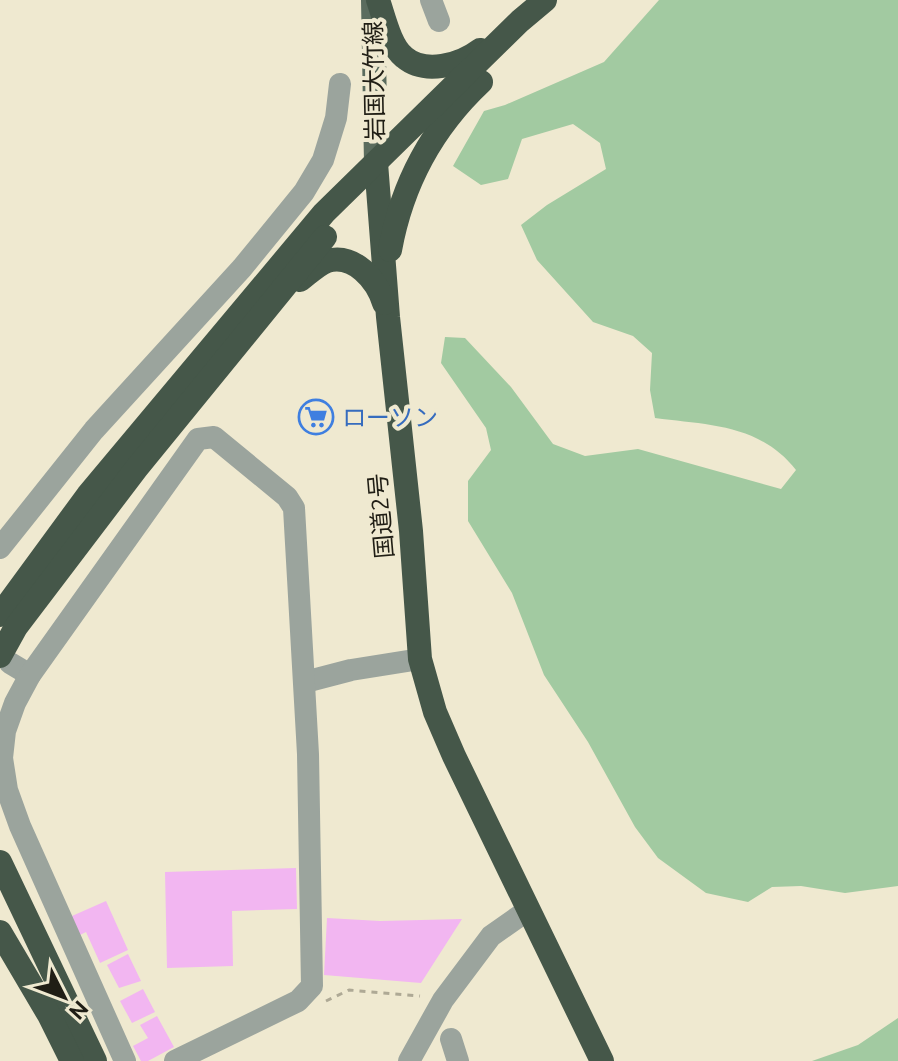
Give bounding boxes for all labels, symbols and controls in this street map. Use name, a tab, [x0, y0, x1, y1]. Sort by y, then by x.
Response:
street label: 岩国大竹線	[359, 21, 389, 141]
supermarket icon: ローソン	[297, 398, 335, 436]
place label: ローソン	[342, 404, 438, 431]
street label: 国道2号	[364, 472, 398, 560]
north arrow	[24, 957, 104, 1037]
text: N	[64, 996, 94, 1025]

